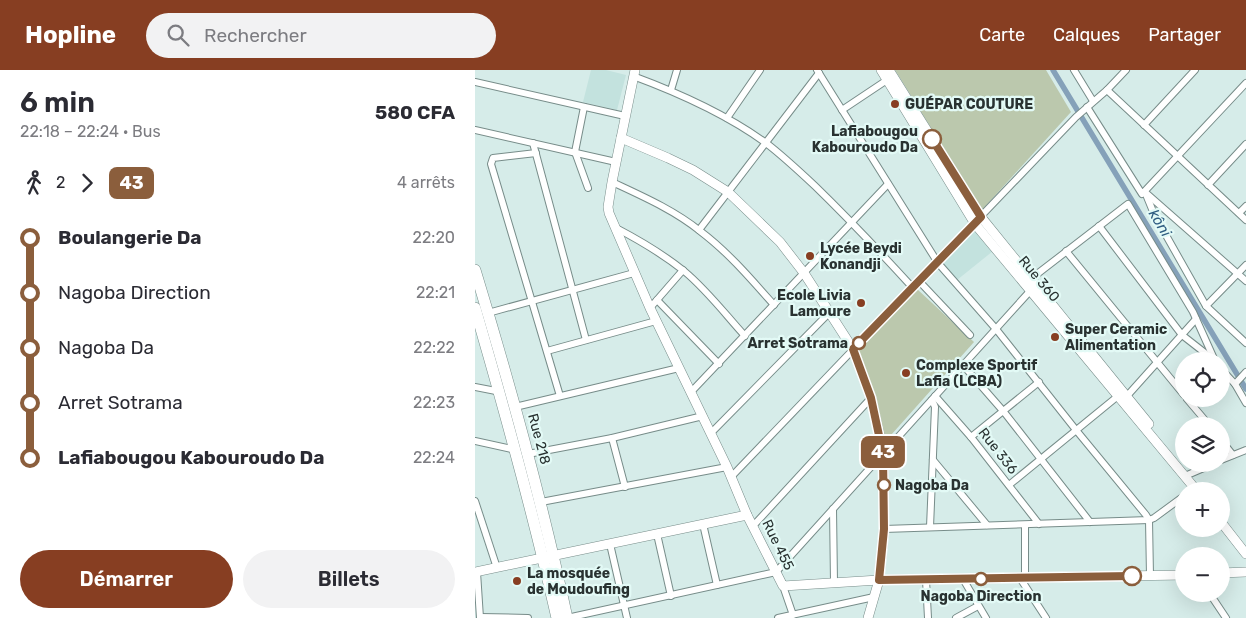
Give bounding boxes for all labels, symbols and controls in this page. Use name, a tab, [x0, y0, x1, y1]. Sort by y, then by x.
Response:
search box	[146, 13, 496, 58]
text: Hopline	[25, 21, 116, 49]
icon: search	[164, 21, 192, 49]
text: Rechercher	[204, 24, 307, 47]
text: Carte	[979, 24, 1025, 46]
text: Calques	[1053, 24, 1120, 46]
text: Partager	[1148, 24, 1221, 46]
text: 6 min	[20, 86, 95, 119]
place label: GUÉPAR COUTURE	[905, 95, 1033, 113]
marker: GUÉPAR COUTURE	[889, 98, 901, 110]
text: 580 CFA	[375, 101, 455, 124]
text: 22:18 – 22:24 · Bus	[20, 122, 161, 141]
place label: Lafiabougou Kabouroudo Da	[812, 123, 918, 156]
marker: Lafiabougou Kabouroudo Da	[922, 129, 942, 149]
icon: walk	[20, 169, 48, 197]
icon: forward	[73, 169, 101, 197]
text: 43	[119, 172, 144, 194]
text: 2	[56, 173, 65, 192]
text: 4 arrêts	[397, 173, 455, 192]
water label: kôni	[1145, 206, 1175, 240]
text: Boulangerie Da	[58, 226, 202, 249]
text: 22:20	[413, 228, 455, 247]
place label: Lycée Beydi Konandji	[820, 240, 902, 273]
marker: Lycée Beydi Konandji	[804, 250, 816, 262]
street label: Rue 360	[1015, 253, 1063, 305]
text: Nagoba Direction	[58, 281, 211, 304]
text: 22:21	[416, 283, 455, 302]
place label: Ecole Livia Lamoure	[777, 287, 851, 320]
marker: Ecole Livia Lamoure	[855, 297, 867, 309]
place label: Super Ceramic Alimentation	[1065, 321, 1167, 354]
marker: Super Ceramic Alimentation	[1049, 331, 1061, 343]
place label: Arret Sotrama	[748, 335, 848, 352]
text: Nagoba Da	[58, 336, 154, 359]
marker: Arret Sotrama	[852, 336, 866, 350]
text: 22:22	[413, 338, 455, 357]
map controls	[1175, 352, 1230, 602]
button: locate	[1175, 352, 1230, 407]
place label: Complexe Sportif Lafia (LCBA)	[916, 357, 1038, 390]
marker: Complexe Sportif Lafia (LCBA)	[900, 367, 912, 379]
text: Arret Sotrama	[58, 391, 183, 414]
text: 22:23	[413, 393, 455, 412]
street label: Rue 218	[524, 412, 554, 466]
button: layers	[1175, 417, 1230, 472]
street label: Rue 336	[975, 424, 1021, 478]
line badge: 43	[861, 436, 905, 468]
text: 43	[871, 441, 895, 463]
text: Lafiabougou Kabouroudo Da	[58, 446, 324, 469]
text: 22:24	[413, 448, 455, 467]
place label: Nagoba Da	[895, 477, 969, 494]
marker: Nagoba Da	[877, 478, 891, 492]
button: +	[1175, 482, 1230, 537]
street label: Rue 455	[758, 517, 798, 573]
button: −	[1175, 547, 1230, 602]
button: Démarrer	[20, 550, 233, 608]
button: Billets	[243, 550, 455, 608]
place label: La mosquée de Moudoufing	[527, 565, 630, 598]
unlabelled marker	[1122, 566, 1142, 586]
marker: Nagoba Direction	[974, 572, 988, 586]
marker: La mosquée de Moudoufing	[511, 575, 523, 587]
place label: Nagoba Direction	[921, 588, 1041, 605]

